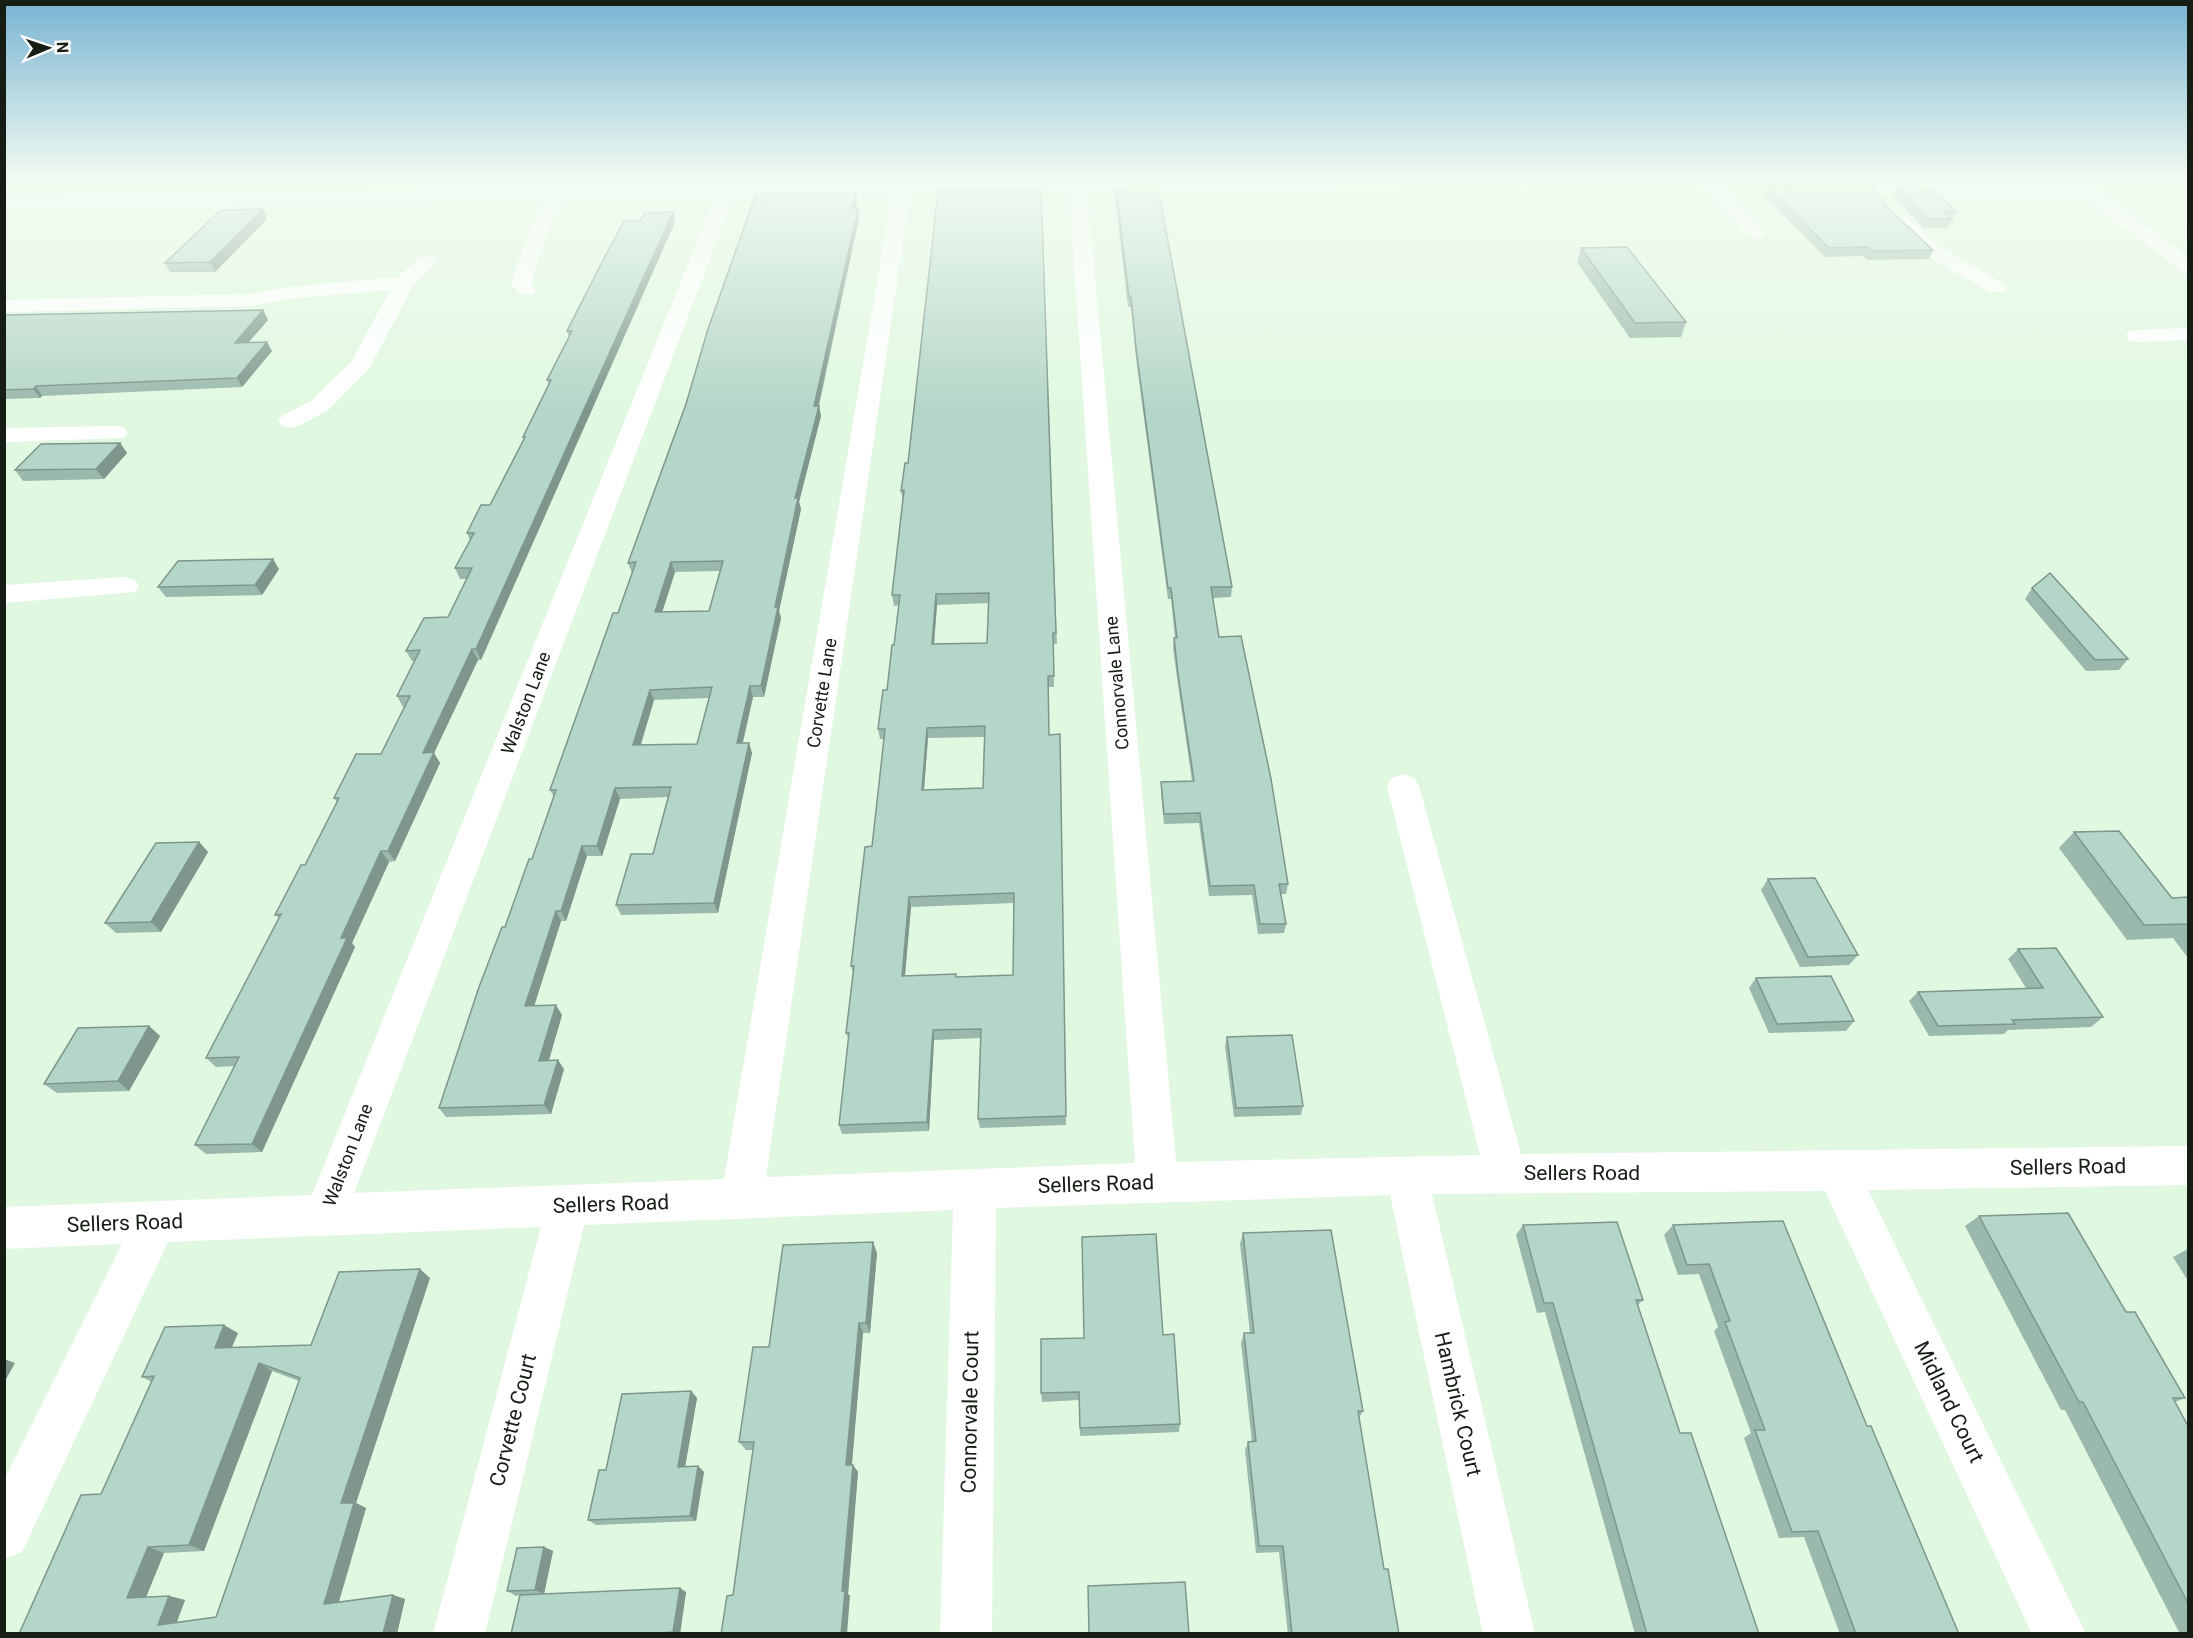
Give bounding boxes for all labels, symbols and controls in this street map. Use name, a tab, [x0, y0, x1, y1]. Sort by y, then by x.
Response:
north arrow	[18, 18, 78, 78]
text: N	[53, 42, 72, 53]
street label: Connorvale Lane	[1100, 615, 1133, 751]
street label: Corvette Lane	[802, 636, 841, 749]
street label: Walston Lane	[496, 648, 555, 757]
street label: Walston Lane	[318, 1100, 377, 1209]
street label: Sellers Road	[2010, 1154, 2126, 1180]
street label: Sellers Road	[1524, 1161, 1640, 1185]
street label: Sellers Road	[1037, 1170, 1155, 1198]
street label: Sellers Road	[552, 1190, 670, 1218]
street label: Sellers Road	[66, 1209, 184, 1237]
street label: Hambrick Court	[1430, 1329, 1486, 1479]
street label: Connorvale Court	[957, 1330, 983, 1494]
street label: Midland Court	[1909, 1337, 1989, 1467]
street label: Corvette Court	[485, 1351, 541, 1489]

